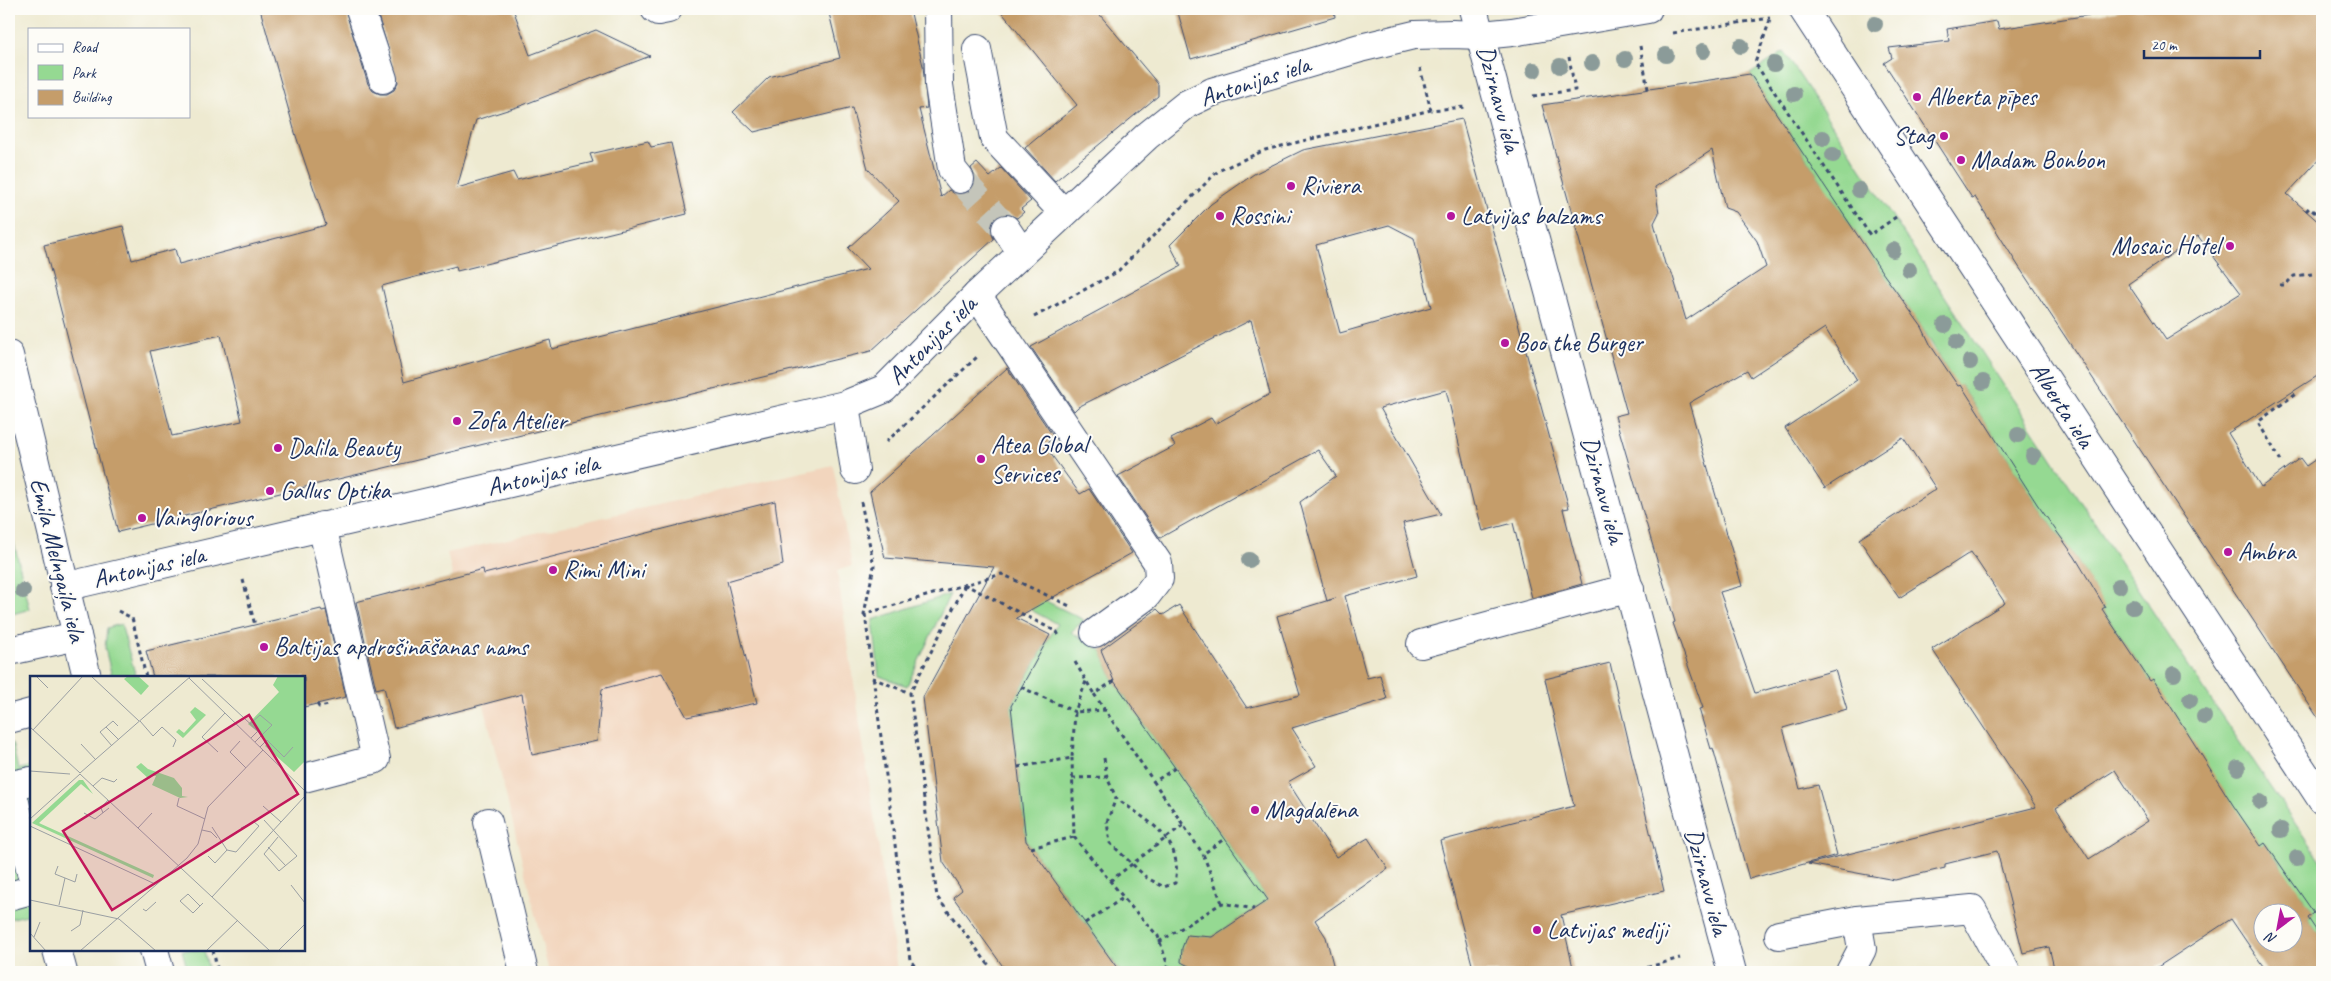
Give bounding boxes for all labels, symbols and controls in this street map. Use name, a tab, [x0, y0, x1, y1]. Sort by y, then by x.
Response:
legend	[28, 28, 190, 118]
scale bar	[2144, 28, 2260, 60]
text: 20 m	[2151, 36, 2178, 55]
text: Road	[72, 38, 99, 57]
street label: Dzirnavu iela	[1469, 42, 1529, 158]
street label: Antonijas iela	[1196, 47, 1317, 114]
text: Park	[72, 64, 97, 83]
place label: Alberta pīpes	[1927, 81, 2039, 113]
text: Building	[72, 88, 112, 107]
marker: Alberta pīpes	[1911, 91, 1923, 103]
place label: Stag	[1893, 120, 1936, 152]
marker: Stag	[1938, 130, 1950, 142]
place label: Madam Bonbon	[1971, 144, 2106, 176]
marker: Madam Bonbon	[1955, 154, 1967, 166]
place label: Riviera	[1301, 170, 1362, 202]
marker: Riviera	[1285, 180, 1297, 192]
place label: Rossini	[1230, 200, 1293, 232]
place label: Latvijas balzams	[1461, 200, 1604, 232]
marker: Rossini	[1214, 210, 1226, 222]
marker: Latvijas balzams	[1445, 210, 1457, 222]
place label: Mosaic Hotel	[2112, 230, 2225, 262]
marker: Mosaic Hotel	[2224, 240, 2236, 252]
street label: Antonijas iela	[880, 287, 985, 392]
place label: Boo the Burger	[1515, 327, 1645, 359]
marker: Boo the Burger	[1499, 337, 1511, 349]
street label: Alberta iela	[2022, 356, 2103, 456]
place label: Zofa Atelier	[467, 405, 569, 437]
marker: Zofa Atelier	[451, 415, 463, 427]
place label: Atea Global Services	[991, 429, 1092, 490]
place label: Dalila Beauty	[288, 432, 401, 464]
street label: Dzirnavu iela	[1573, 433, 1633, 549]
marker: Dalila Beauty	[272, 442, 284, 454]
street label: Antonijas iela	[484, 446, 605, 503]
marker: Atea Global Services	[975, 453, 987, 465]
street label: Emiļa Melngaiļa iela	[22, 475, 94, 647]
place label: Gallus Optika	[280, 475, 393, 507]
marker: Gallus Optika	[264, 485, 276, 497]
place label: Vainglorious	[152, 502, 255, 534]
marker: Vainglorious	[136, 512, 148, 524]
place label: Ambra	[2238, 536, 2297, 568]
street label: Antonijas iela	[90, 538, 211, 595]
marker: Ambra	[2222, 546, 2234, 558]
place label: Rimi Mini	[563, 554, 648, 586]
marker: Rimi Mini	[547, 564, 559, 576]
place label: Baltijas apdrošināšanas nams	[274, 631, 530, 663]
marker: Baltijas apdrošināšanas nams	[258, 641, 270, 653]
inset map	[30, 676, 305, 951]
place label: Magdalēna	[1265, 794, 1359, 826]
marker: Magdalēna	[1249, 804, 1261, 816]
street label: Dzirnavu iela	[1677, 825, 1737, 941]
north arrow	[2254, 904, 2304, 954]
place label: Latvijas mediji	[1547, 914, 1671, 946]
marker: Latvijas mediji	[1531, 924, 1543, 936]
text: N	[2261, 928, 2280, 948]

